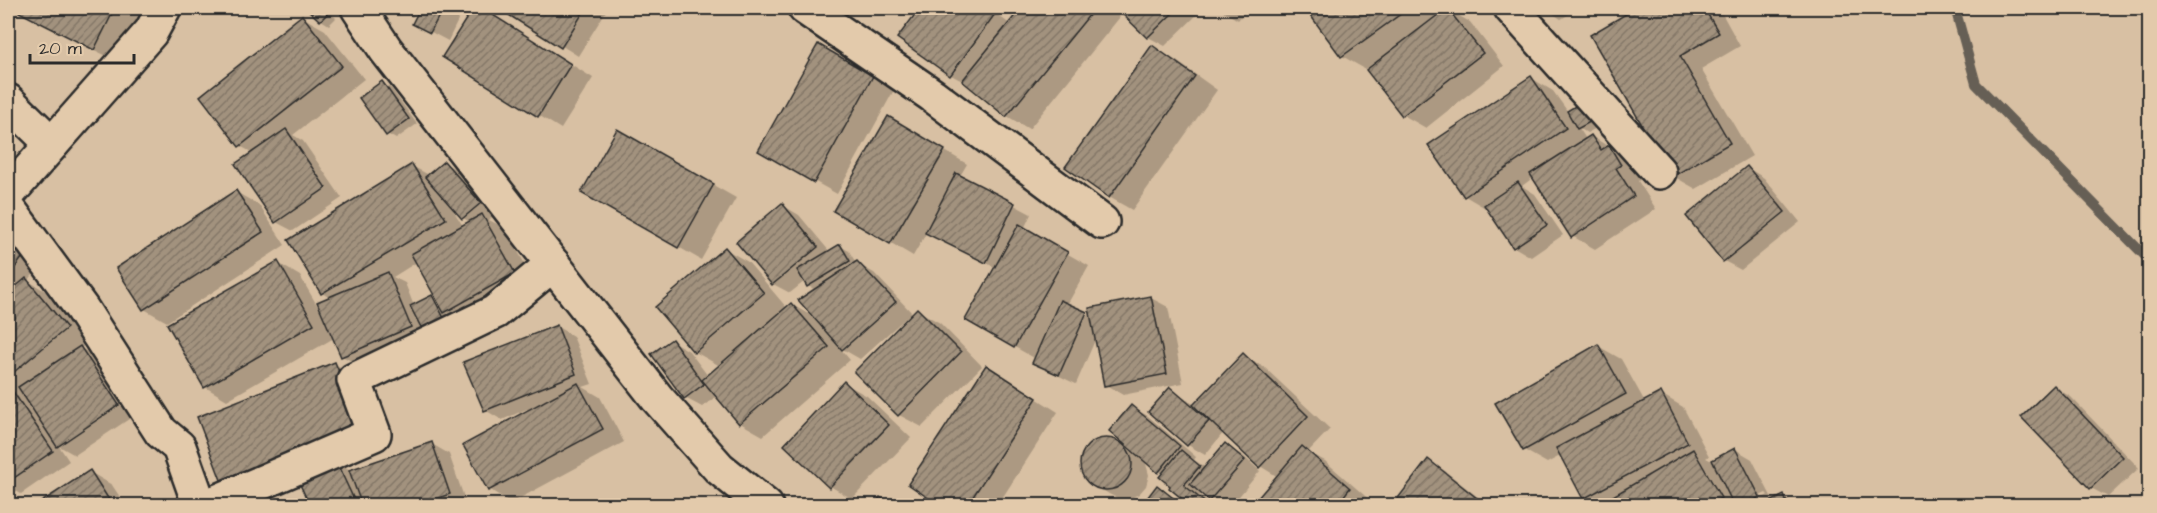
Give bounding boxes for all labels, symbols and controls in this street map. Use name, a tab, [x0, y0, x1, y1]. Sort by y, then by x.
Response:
scale bar	[30, 27, 134, 65]
text: 20 m	[39, 36, 82, 61]

